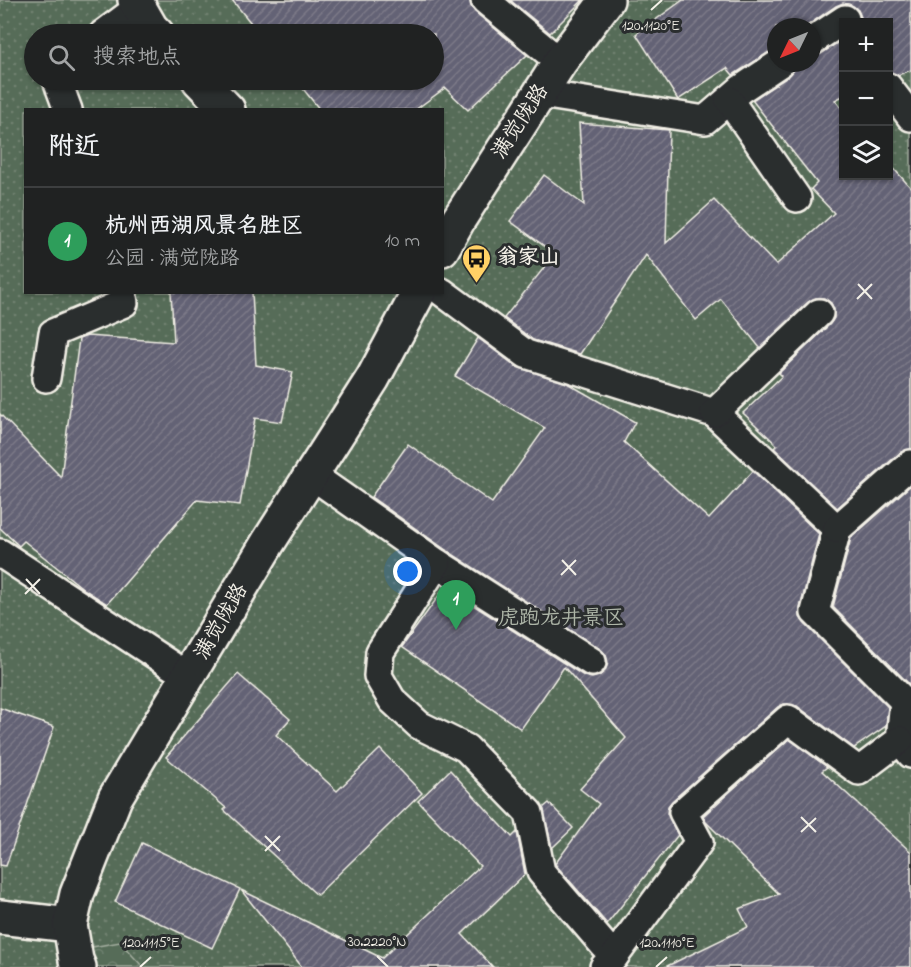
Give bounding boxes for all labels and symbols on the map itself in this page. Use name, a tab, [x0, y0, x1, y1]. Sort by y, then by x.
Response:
text: 120.1120°E	[622, 15, 680, 37]
north arrow	[767, 18, 821, 72]
street label: 满觉陇路	[486, 79, 556, 165]
bus stop icon: 翁家山	[460, 242, 492, 284]
place label: 翁家山	[497, 243, 560, 273]
your location	[393, 557, 422, 586]
street label: 满觉陇路	[188, 578, 256, 666]
pin: 1	[436, 580, 476, 630]
park label: 虎跑龙井景区	[498, 604, 624, 634]
text: 30.2220°N	[348, 931, 406, 953]
text: 120.1115°E	[122, 932, 180, 954]
text: 120.1110°E	[639, 932, 695, 954]

